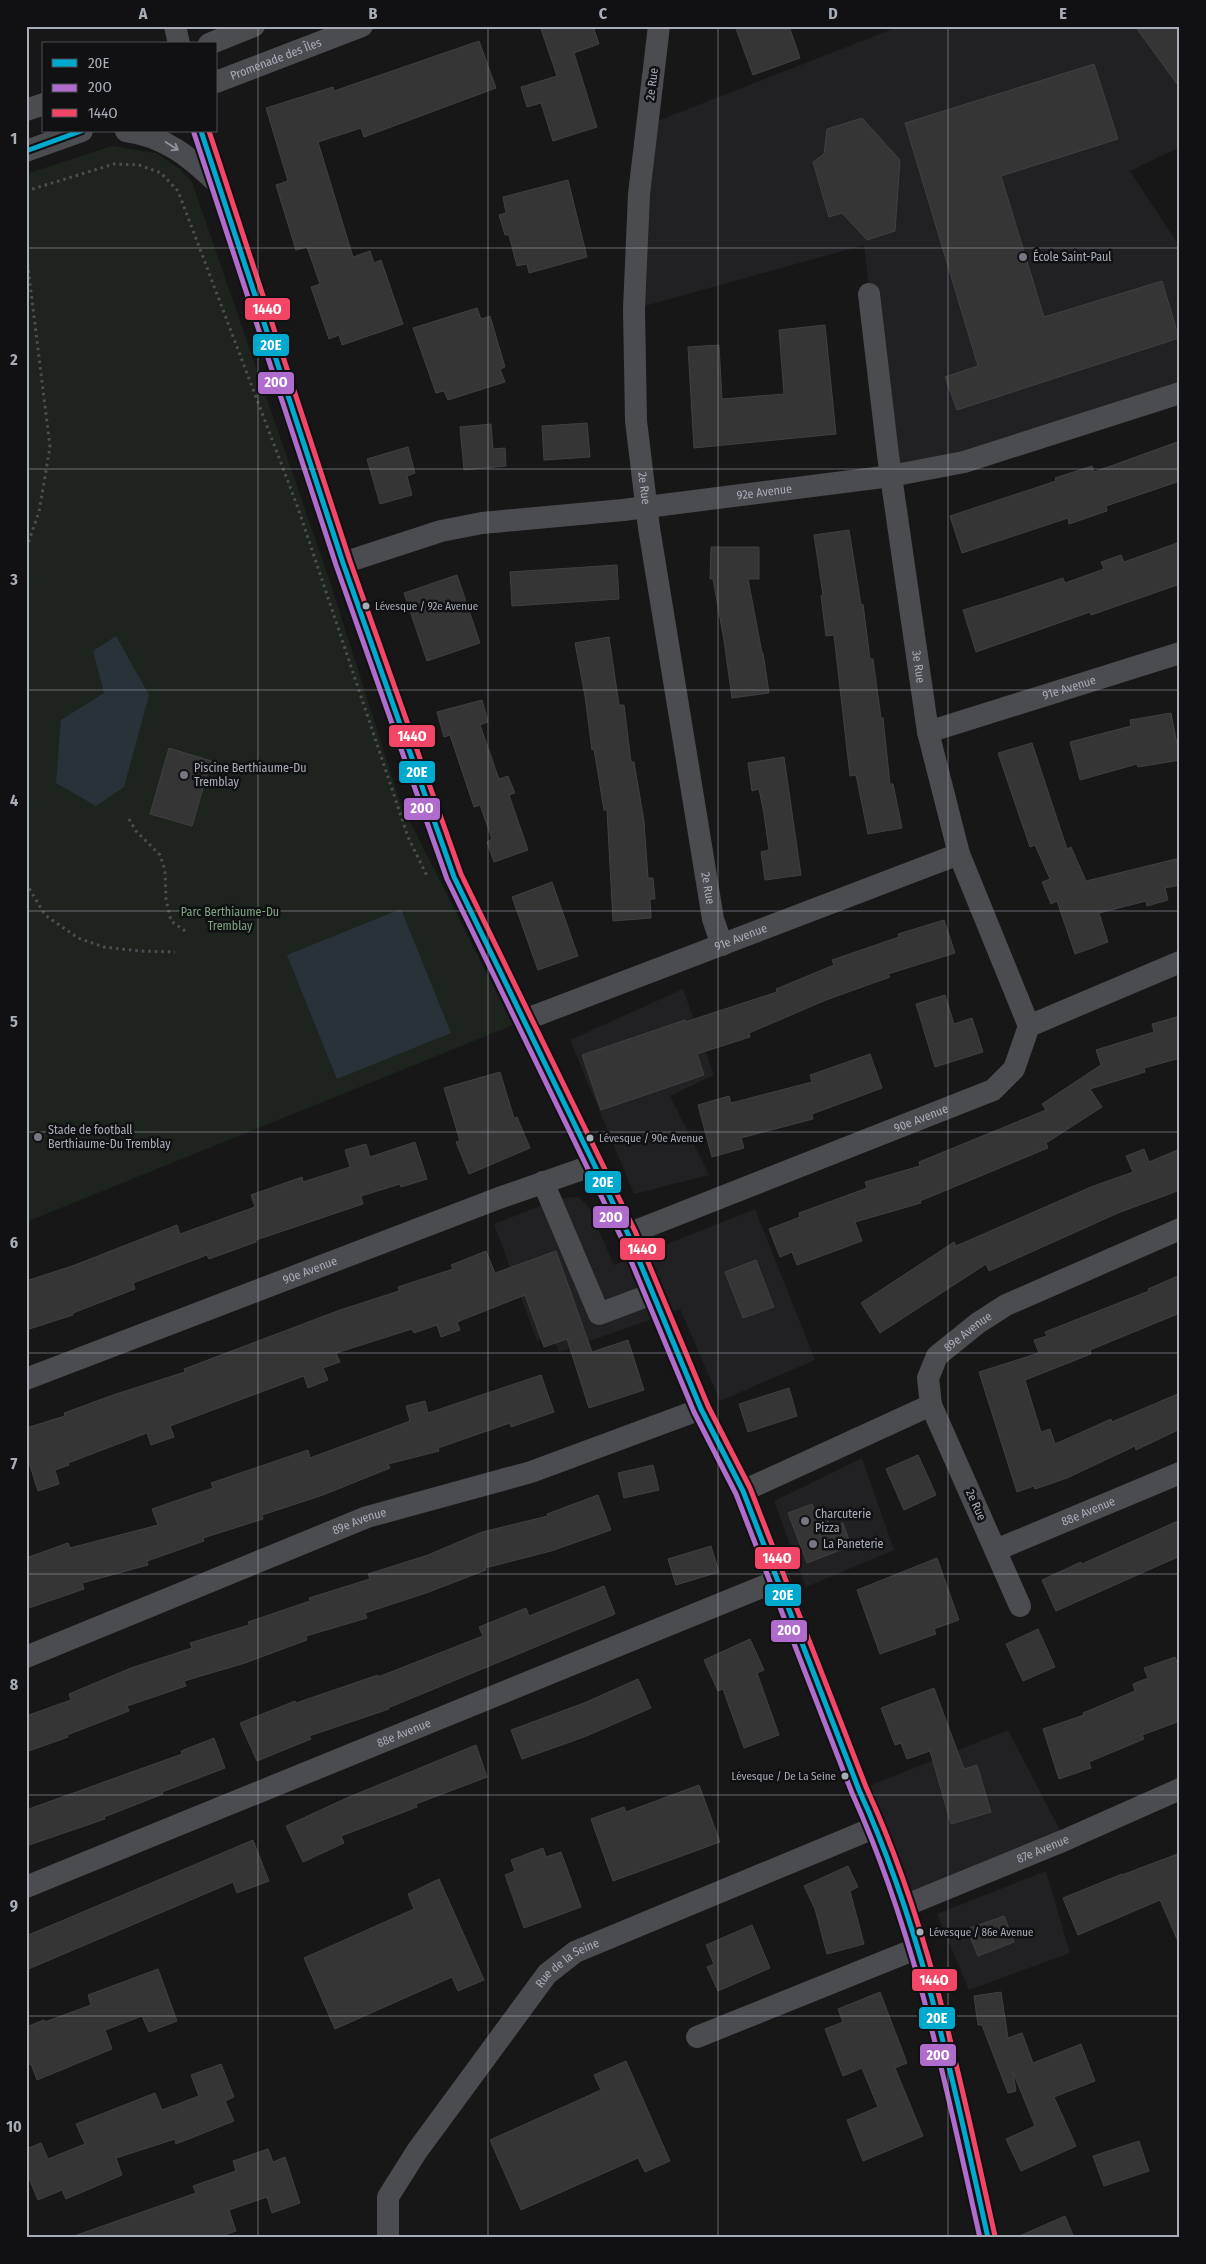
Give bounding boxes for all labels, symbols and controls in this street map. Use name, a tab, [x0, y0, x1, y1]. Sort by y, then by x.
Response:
text: A	[138, 4, 148, 23]
text: B	[369, 4, 378, 23]
text: C	[599, 4, 608, 23]
text: D	[828, 4, 838, 23]
text: E	[1059, 4, 1067, 23]
street label: Promenade des Îles	[228, 35, 323, 83]
legend	[42, 42, 218, 132]
text: 20E	[88, 54, 109, 72]
street label: 2e Rue	[643, 67, 661, 101]
text: 20O	[88, 78, 112, 96]
text: 144O	[88, 104, 118, 122]
text: 1	[11, 129, 17, 148]
one-way arrow	[164, 141, 178, 151]
place label: École Saint-Paul	[1033, 249, 1112, 264]
marker: École Saint-Paul	[1017, 251, 1029, 263]
line badge: 144O	[244, 297, 291, 321]
text: 144O	[252, 301, 282, 318]
line badge: 20E	[252, 333, 290, 357]
text: 20E	[260, 337, 282, 354]
text: 2	[9, 350, 18, 369]
line badge: 20O	[257, 371, 295, 395]
text: 20O	[264, 374, 288, 391]
street label: 2e Rue	[635, 471, 653, 505]
street label: 92e Avenue	[736, 482, 793, 503]
text: 3	[9, 570, 18, 589]
place label: Lévesque / 92e Avenue	[375, 600, 478, 613]
marker: Lévesque / 92e Avenue	[361, 601, 371, 611]
street label: 3e Rue	[909, 649, 928, 684]
street label: 91e Avenue	[1041, 673, 1098, 703]
line badge: 144O	[388, 724, 436, 748]
text: 144O	[397, 728, 427, 745]
line badge: 20E	[398, 760, 436, 784]
place label: Piscine Berthiaume-Du Tremblay	[194, 761, 307, 789]
text: 20E	[406, 764, 428, 781]
marker: Piscine Berthiaume-Du Tremblay	[178, 769, 190, 781]
text: 4	[10, 791, 18, 810]
line badge: 20O	[403, 797, 441, 821]
text: 20O	[410, 800, 434, 817]
street label: 2e Rue	[698, 871, 717, 905]
park label: Parc Berthiaume-Du Tremblay	[181, 905, 279, 933]
street label: 91e Avenue	[712, 921, 769, 954]
text: 5	[10, 1012, 18, 1031]
street label: 90e Avenue	[892, 1101, 950, 1135]
place label: Stade de football Berthiaume-Du Tremblay	[48, 1123, 171, 1151]
marker: Stade de football Berthiaume-Du Tremblay	[32, 1131, 44, 1143]
place label: Lévesque / 90e Avenue	[599, 1132, 704, 1145]
marker: Lévesque / 90e Avenue	[585, 1133, 595, 1143]
line badge: 20E	[584, 1170, 622, 1194]
text: 20E	[592, 1174, 614, 1191]
line badge: 20O	[592, 1205, 630, 1229]
text: 20O	[599, 1209, 623, 1226]
text: 6	[10, 1233, 18, 1252]
line badge: 144O	[619, 1237, 666, 1261]
text: 144O	[627, 1241, 657, 1258]
street label: 90e Avenue	[281, 1254, 339, 1287]
street label: 89e Avenue	[941, 1309, 994, 1355]
text: 7	[11, 1454, 18, 1473]
street label: 2e Rue	[963, 1487, 989, 1523]
street label: 88e Avenue	[1059, 1494, 1117, 1529]
street label: 89e Avenue	[330, 1505, 388, 1537]
place label: Charcuterie Pizza	[815, 1507, 871, 1535]
marker: Charcuterie Pizza	[799, 1515, 811, 1527]
place label: La Paneterie	[823, 1537, 884, 1551]
marker: La Paneterie	[807, 1538, 819, 1550]
line badge: 144O	[754, 1546, 801, 1570]
text: 144O	[762, 1550, 792, 1567]
line badge: 20E	[764, 1583, 802, 1607]
text: 20E	[772, 1587, 794, 1604]
line badge: 20O	[770, 1619, 808, 1643]
text: 20O	[777, 1622, 801, 1639]
text: 8	[10, 1675, 19, 1694]
street label: 88e Avenue	[375, 1716, 433, 1750]
place label: Lévesque / De La Seine	[732, 1770, 836, 1783]
marker: Lévesque / De La Seine	[840, 1771, 850, 1781]
street label: 87e Avenue	[1015, 1832, 1071, 1866]
text: 9	[10, 1896, 18, 1915]
place label: Lévesque / 86e Avenue	[929, 1926, 1033, 1939]
marker: Lévesque / 86e Avenue	[915, 1927, 925, 1937]
street label: Rue de la Seine	[533, 1936, 601, 1990]
line badge: 144O	[911, 1968, 958, 1992]
text: 144O	[919, 1972, 949, 1989]
line badge: 20E	[918, 2006, 956, 2030]
text: 20E	[926, 2010, 948, 2027]
line badge: 20O	[919, 2043, 957, 2067]
text: 20O	[926, 2047, 950, 2064]
text: 10	[6, 2117, 22, 2136]

